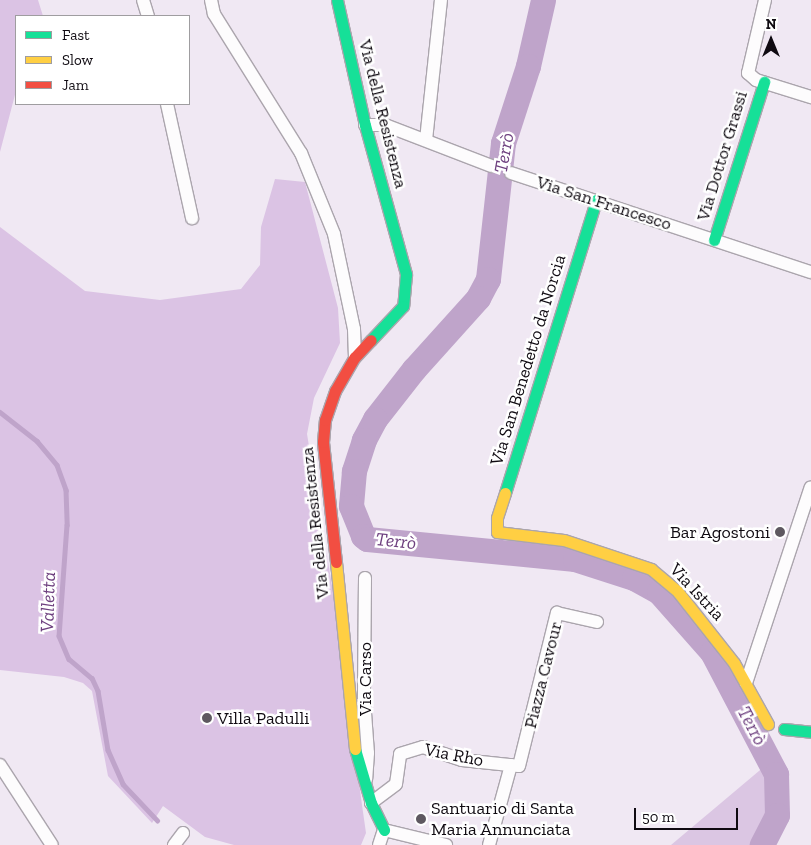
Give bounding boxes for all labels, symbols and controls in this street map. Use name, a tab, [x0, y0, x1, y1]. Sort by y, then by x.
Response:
legend	[15, 15, 190, 105]
north arrow	[746, 15, 796, 65]
text: N	[766, 16, 776, 33]
text: Fast	[62, 26, 90, 44]
street label: Via della Resistenza	[354, 37, 412, 191]
text: Slow	[62, 51, 93, 69]
text: Jam	[62, 76, 89, 94]
street label: Via Dottor Grassi	[692, 88, 752, 224]
water label: Terrò	[489, 131, 519, 175]
street label: Via San Francesco	[534, 171, 674, 235]
street label: Via San Benedetto da Norcia	[486, 252, 570, 468]
street label: Via della Resistenza	[296, 446, 334, 600]
place label: Bar Agostoni	[669, 521, 770, 543]
marker: Bar Agostoni	[774, 526, 786, 538]
water label: Terrò	[375, 528, 417, 554]
street label: Via Istria	[665, 559, 729, 625]
water label: Valletta	[36, 571, 60, 633]
street label: Piazza Cavour	[519, 619, 567, 731]
street label: Via Carso	[354, 642, 376, 716]
water label: Terrò	[732, 703, 772, 749]
place label: Villa Padulli	[217, 707, 309, 729]
marker: Villa Padulli	[201, 712, 213, 724]
street label: Via Rho	[423, 739, 485, 771]
place label: Santuario di Santa Maria Annunciata	[431, 798, 574, 841]
scale bar	[636, 798, 740, 830]
text: 50 m	[642, 808, 675, 826]
marker: Santuario di Santa Maria Annunciata	[415, 813, 427, 825]

